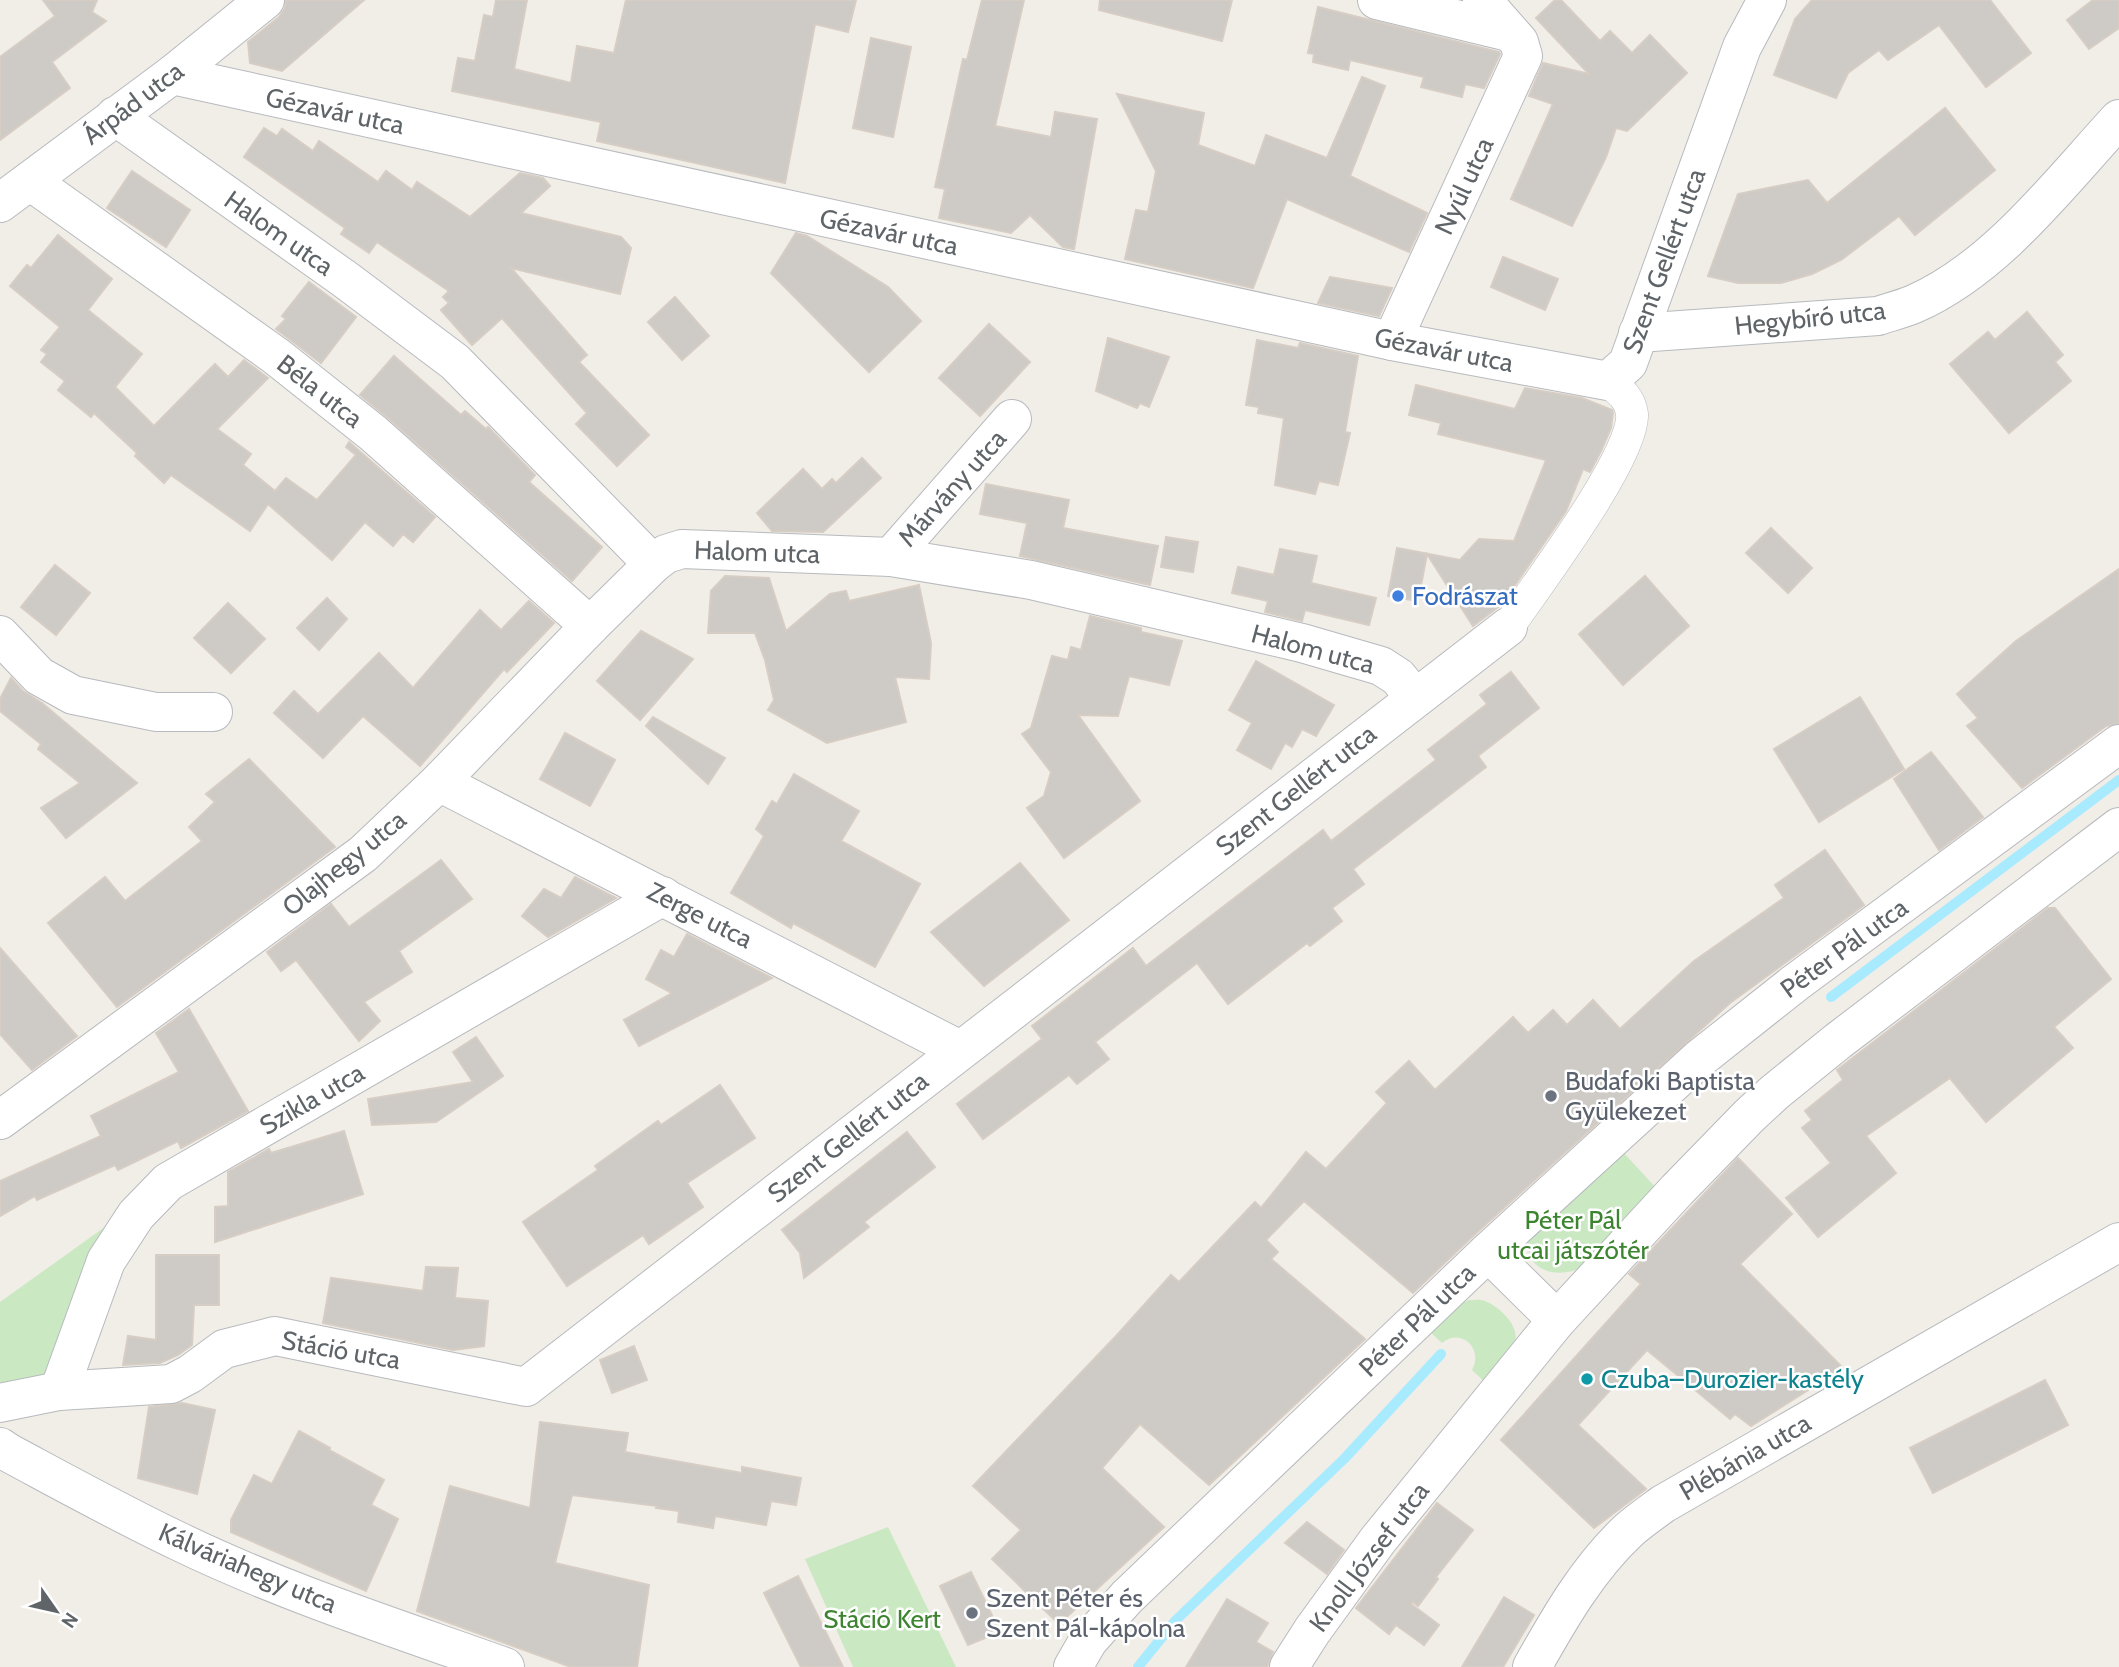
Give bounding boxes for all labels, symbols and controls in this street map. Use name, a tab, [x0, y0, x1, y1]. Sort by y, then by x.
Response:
street label: Árpád utca	[76, 54, 190, 151]
street label: Gézavár utca	[263, 81, 408, 141]
street label: Nyúl utca	[1428, 132, 1501, 240]
street label: Szent Gellért utca	[1616, 164, 1712, 358]
street label: Halom utca	[218, 184, 340, 283]
street label: Gézavár utca	[817, 202, 962, 262]
street label: Hegybíró utca	[1733, 294, 1888, 342]
street label: Gézavár utca	[1372, 321, 1517, 379]
street label: Béla utca	[271, 348, 370, 435]
street label: Márvány utca	[891, 422, 1013, 553]
street label: Halom utca	[693, 534, 821, 570]
place label: Fodrászat	[1412, 580, 1518, 612]
marker: Fodrászat	[1390, 588, 1406, 604]
street label: Halom utca	[1248, 617, 1379, 681]
street label: Szent Gellért utca	[1209, 717, 1383, 863]
street label: Olajhegy utca	[276, 803, 413, 923]
street label: Zerge utca	[642, 875, 758, 955]
street label: Péter Pál utca	[1774, 891, 1914, 1005]
street label: Szikla utca	[254, 1056, 370, 1142]
street label: Szent Gellért utca	[761, 1064, 935, 1210]
place label: Budafoki Baptista Gyülekezet	[1565, 1065, 1756, 1127]
marker: Budafoki Baptista Gyülekezet	[1543, 1088, 1559, 1104]
park label: Péter Pál utcai játszótér	[1497, 1204, 1650, 1266]
street label: Péter Pál utca	[1352, 1256, 1482, 1383]
street label: Stáció utca	[279, 1324, 403, 1376]
place label: Czuba–Durozier-kastély	[1601, 1363, 1864, 1395]
marker: Czuba–Durozier-kastély	[1579, 1371, 1595, 1387]
street label: Plébánia utca	[1674, 1406, 1817, 1507]
street label: Knoll József utca	[1302, 1475, 1436, 1638]
street label: Kálváriahegy utca	[154, 1516, 342, 1620]
north arrow	[21, 1576, 91, 1646]
place label: Szent Péter és Szent Pál-kápolna	[986, 1582, 1186, 1644]
park label: Stáció Kert	[823, 1603, 941, 1635]
marker: Szent Péter és Szent Pál-kápolna	[964, 1605, 980, 1621]
text: N	[56, 1608, 83, 1632]

